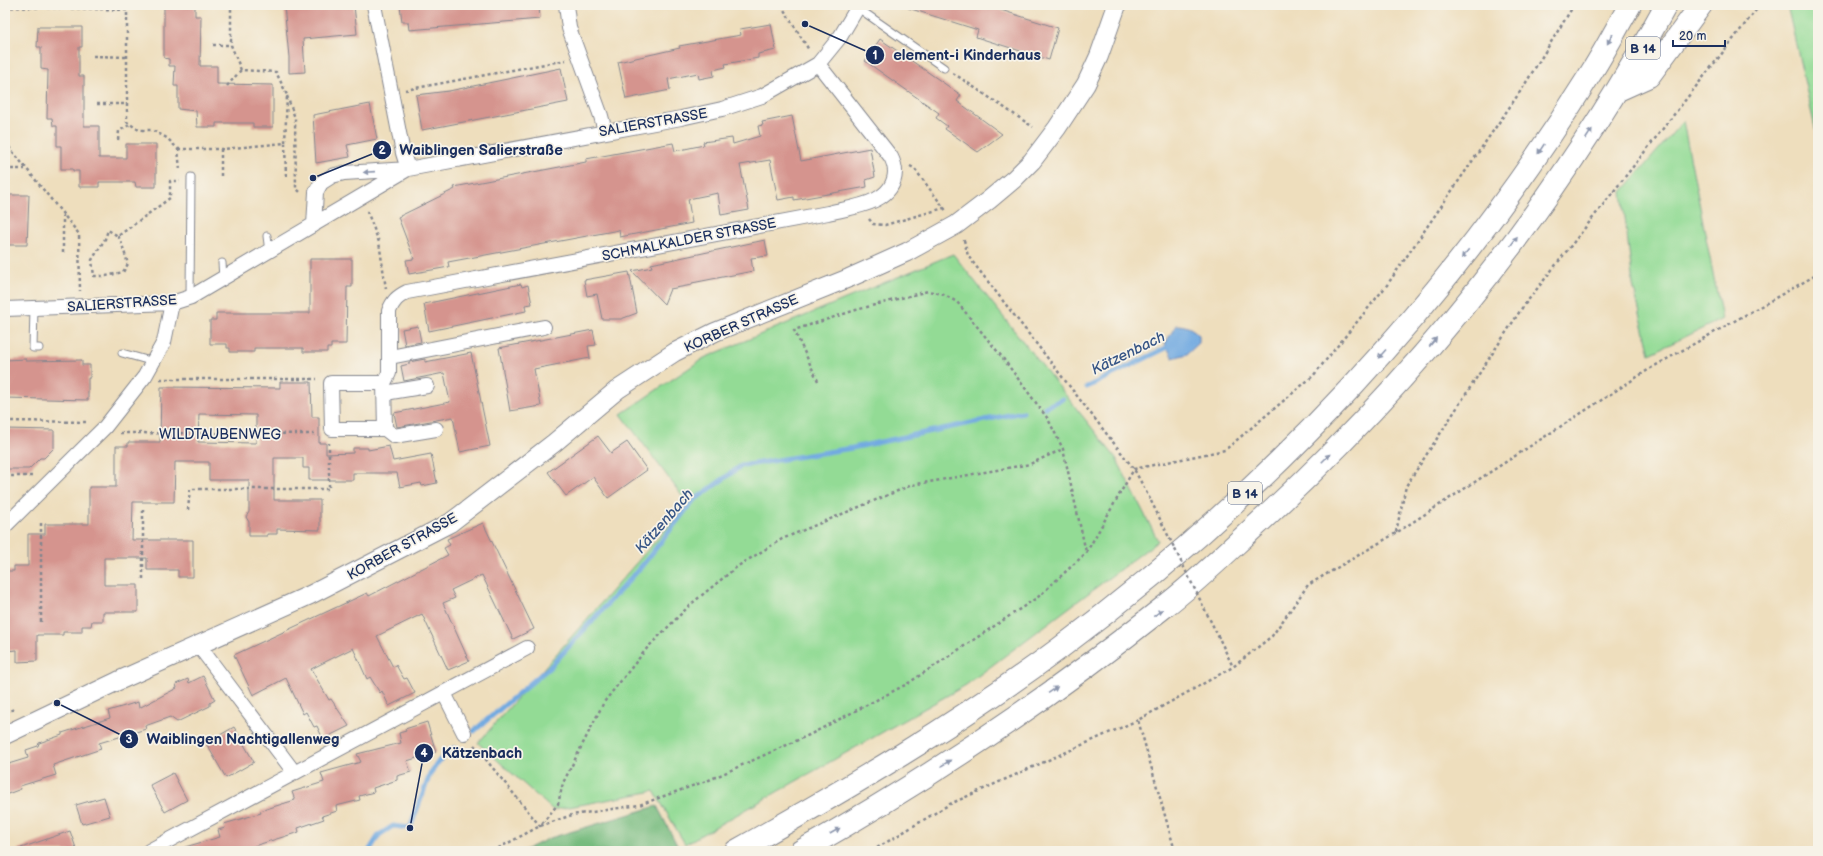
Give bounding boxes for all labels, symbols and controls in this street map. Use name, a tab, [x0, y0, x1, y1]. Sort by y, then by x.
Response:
scale bar	[1673, 22, 1725, 48]
text: 20 m	[1679, 29, 1706, 44]
one-way arrow	[1607, 33, 1614, 45]
road number: B 14	[1626, 37, 1660, 59]
callout: element-i Kinderhaus	[865, 41, 1049, 68]
text: element-i Kinderhaus	[893, 46, 1041, 65]
text: 1	[872, 48, 878, 63]
street label: SALIERSTRASSE	[597, 105, 709, 140]
one-way arrow	[1585, 129, 1593, 140]
callout: Waiblingen Salierstraße	[372, 137, 571, 164]
text: Waiblingen Salierstraße	[399, 141, 563, 160]
text: 2	[378, 143, 386, 158]
one-way arrow	[1538, 143, 1545, 155]
one-way arrow	[363, 168, 375, 175]
street label: SCHMALKALDER STRASSE	[601, 214, 778, 265]
one-way arrow	[1510, 235, 1519, 246]
one-way arrow	[1461, 249, 1469, 260]
street label: SALIERSTRASSE	[67, 291, 177, 316]
street label: KORBER STRASSE	[682, 291, 801, 356]
water label: Kätzenbach	[1088, 327, 1168, 379]
one-way arrow	[1429, 337, 1438, 348]
one-way arrow	[1377, 349, 1386, 359]
street label: WILDTAUBENWEG	[159, 426, 281, 443]
one-way arrow	[1321, 453, 1331, 463]
road number: B 14	[1228, 482, 1262, 504]
water label: Kätzenbach	[631, 485, 698, 558]
street label: KORBER STRASSE	[344, 509, 460, 584]
one-way arrow	[1152, 608, 1163, 617]
one-way arrow	[1048, 686, 1059, 694]
callout: Waiblingen Nachtigallenweg	[119, 726, 348, 753]
text: Waiblingen Nachtigallenweg	[147, 730, 339, 749]
text: 3	[125, 732, 133, 747]
callout: Kätzenbach	[414, 740, 531, 767]
text: Kätzenbach	[442, 744, 522, 763]
text: 4	[420, 746, 428, 761]
one-way arrow	[940, 760, 952, 767]
one-way arrow	[829, 828, 841, 835]

